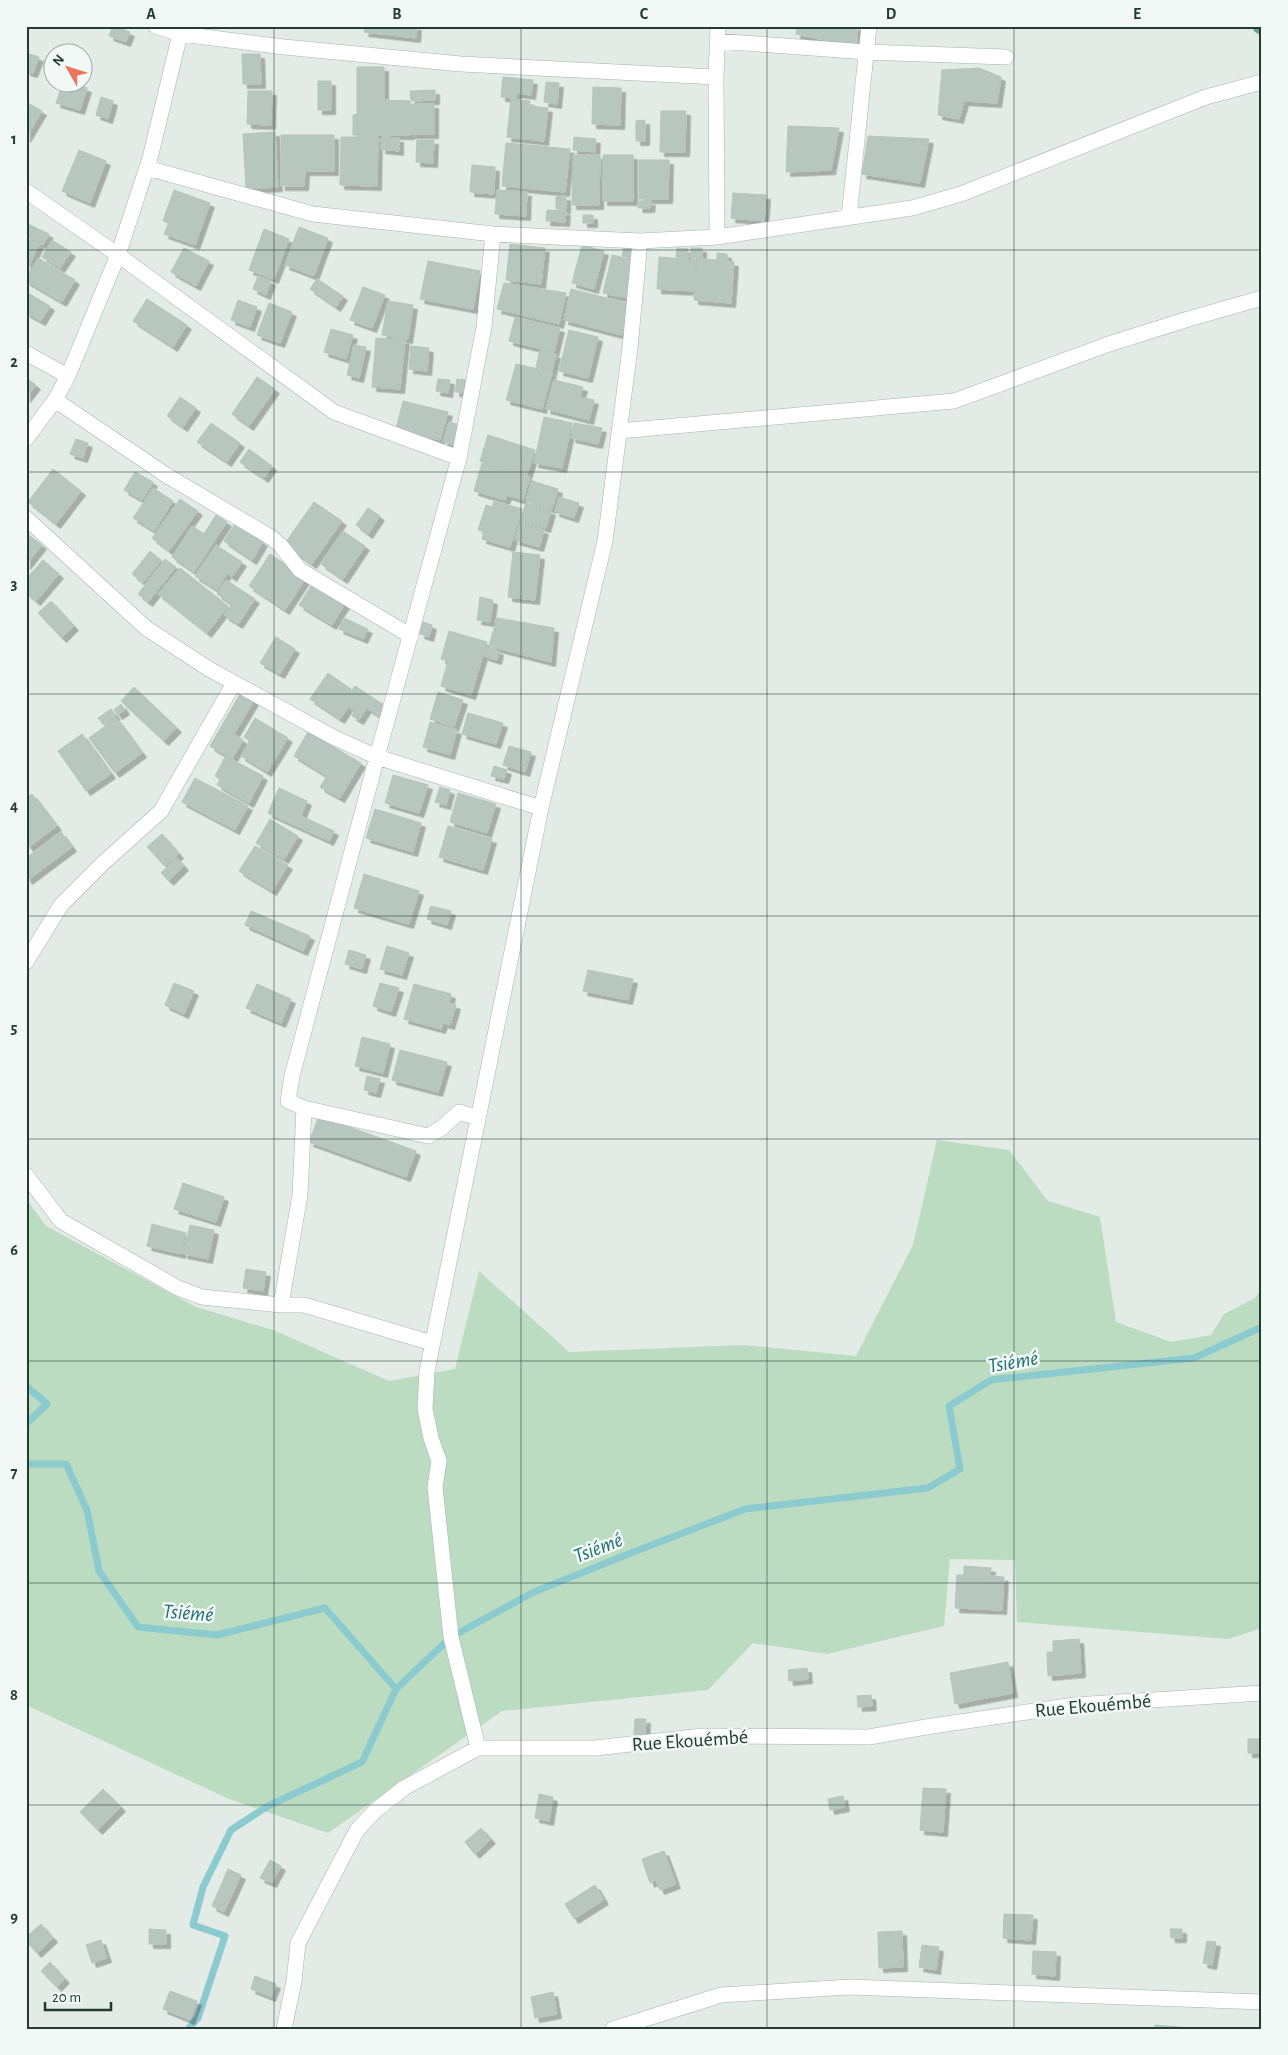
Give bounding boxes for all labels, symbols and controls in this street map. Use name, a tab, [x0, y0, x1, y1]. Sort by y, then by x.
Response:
text: A	[146, 6, 156, 22]
text: B	[392, 6, 402, 22]
text: C	[640, 6, 649, 22]
text: D	[886, 6, 897, 22]
text: E	[1133, 6, 1141, 22]
north arrow	[42, 42, 92, 92]
text: N	[50, 52, 67, 69]
text: 1	[11, 131, 17, 147]
text: 2	[10, 354, 18, 370]
text: 3	[11, 576, 18, 592]
text: 4	[10, 798, 18, 814]
text: 5	[11, 1020, 18, 1036]
text: 6	[10, 1242, 18, 1258]
water label: Tsiémé	[986, 1347, 1040, 1377]
text: 7	[11, 1465, 18, 1481]
water label: Tsiémé	[571, 1529, 625, 1567]
water label: Tsiémé	[162, 1601, 214, 1625]
text: 8	[10, 1687, 18, 1703]
street label: Rue Ekouémbé	[1034, 1691, 1152, 1721]
street label: Rue Ekouémbé	[631, 1727, 749, 1755]
text: 9	[10, 1909, 18, 1925]
scale bar	[45, 1980, 111, 2012]
text: 20 m	[52, 1990, 81, 2005]

